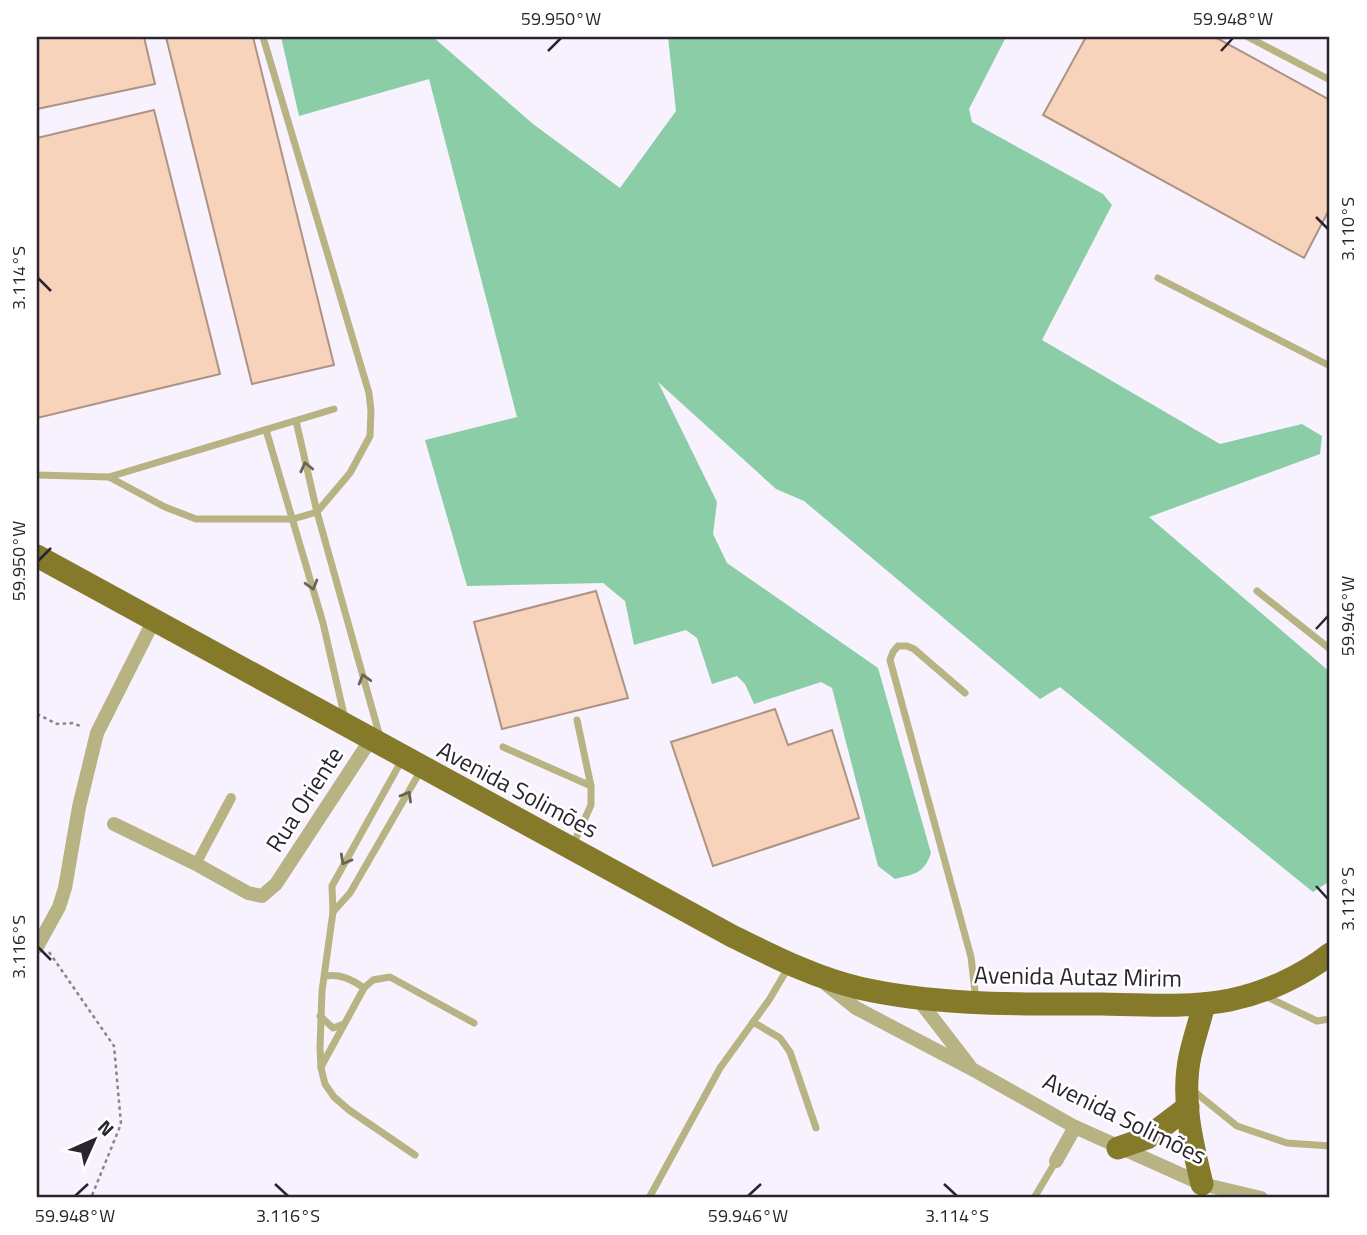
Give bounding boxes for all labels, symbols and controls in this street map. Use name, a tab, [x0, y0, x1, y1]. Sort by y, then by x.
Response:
text: 59.950°W	[521, 5, 601, 32]
text: 59.948°W	[1193, 5, 1273, 32]
text: 3.110°S	[1334, 197, 1361, 261]
text: 3.114°S	[5, 246, 32, 310]
one-way arrow	[300, 461, 315, 473]
text: 59.950°W	[5, 521, 32, 601]
text: 59.946°W	[1334, 576, 1361, 656]
one-way arrow	[303, 579, 318, 591]
one-way arrow	[357, 673, 372, 685]
street label: Avenida Solimões	[431, 731, 605, 847]
street label: Rua Oriente	[256, 739, 352, 859]
one-way arrow	[399, 790, 412, 803]
one-way arrow	[340, 853, 353, 866]
text: 3.112°S	[1334, 867, 1361, 931]
text: 3.116°S	[5, 915, 32, 979]
street label: Avenida Autaz Mirim	[974, 956, 1182, 996]
street label: Avenida Solimões	[1037, 1063, 1213, 1173]
north arrow	[60, 1106, 130, 1176]
text: N	[91, 1113, 121, 1143]
text: 59.948°W	[35, 1202, 115, 1229]
text: 3.116°S	[256, 1202, 320, 1229]
text: 59.946°W	[708, 1202, 788, 1229]
text: 3.114°S	[925, 1202, 989, 1229]

